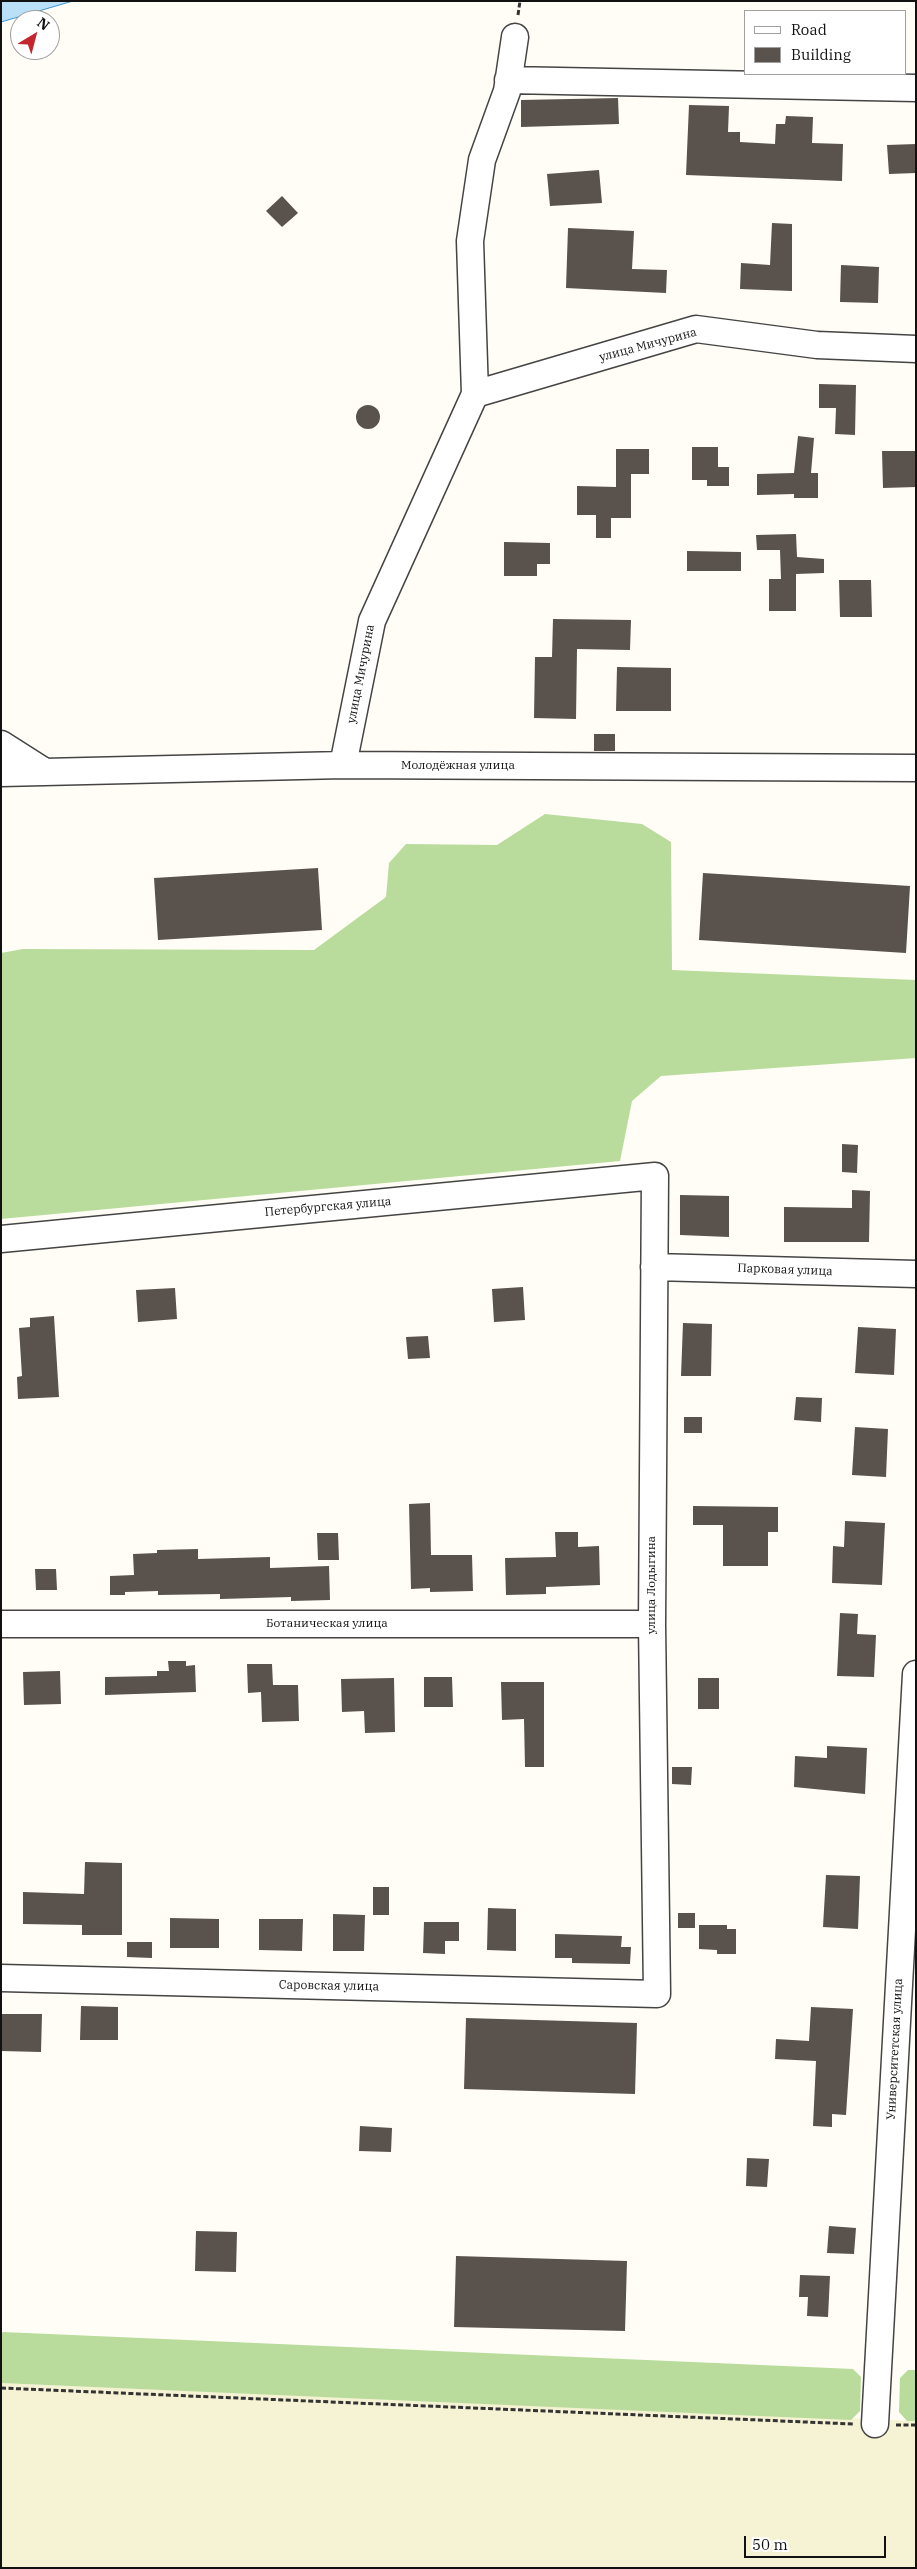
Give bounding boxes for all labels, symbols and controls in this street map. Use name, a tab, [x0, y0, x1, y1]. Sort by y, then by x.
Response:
north arrow	[10, 10, 60, 60]
legend	[744, 10, 907, 75]
text: N	[34, 13, 53, 34]
text: Road	[791, 20, 827, 39]
text: Building	[791, 45, 851, 64]
street label: улица Мичурина	[598, 325, 698, 365]
street label: улица Мичурина	[344, 623, 378, 725]
street label: Молодёжная улица	[401, 759, 515, 773]
street label: Петербургская улица	[264, 1194, 392, 1220]
street label: Парковая улица	[737, 1261, 833, 1279]
street label: улица Лодыгина	[645, 1536, 659, 1634]
street label: Ботаническая улица	[266, 1617, 388, 1631]
street label: Саровская улица	[279, 1978, 379, 1994]
street label: Университетская улица	[884, 1978, 906, 2120]
scale bar	[747, 2526, 890, 2558]
text: 50 m	[752, 2535, 788, 2554]

